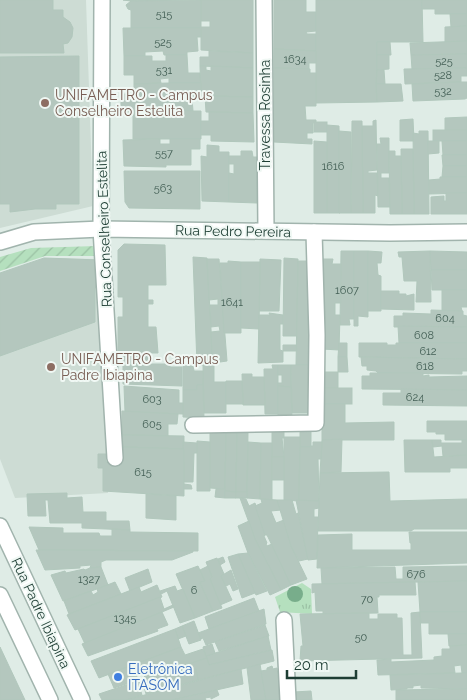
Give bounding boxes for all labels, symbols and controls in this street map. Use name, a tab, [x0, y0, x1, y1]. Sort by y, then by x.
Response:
house number: 515	[156, 8, 172, 21]
house number: 525	[154, 36, 172, 49]
house number: 1634	[283, 53, 307, 66]
house number: 525	[435, 55, 453, 68]
street label: Travessa Rosinha	[257, 60, 273, 170]
house number: 531	[156, 64, 173, 77]
house number: 528	[434, 69, 452, 82]
house number: 532	[434, 85, 452, 98]
place label: UNIFAMETRO - Campus Conselheiro Estelita	[55, 87, 213, 119]
marker: UNIFAMETRO - Campus Conselheiro Estelita	[39, 97, 51, 109]
house number: 557	[155, 147, 173, 160]
street label: Rua Conselheiro Estelita	[93, 150, 115, 308]
house number: 1616	[322, 160, 345, 173]
house number: 563	[154, 182, 172, 195]
street label: Rua Pedro Pereira	[175, 222, 291, 240]
house number: 1607	[335, 284, 359, 297]
house number: 1641	[221, 296, 243, 309]
house number: 604	[435, 312, 455, 325]
house number: 608	[414, 329, 434, 342]
house number: 612	[419, 345, 437, 358]
place label: UNIFAMETRO - Campus Padre Ibiapina	[61, 351, 219, 383]
house number: 618	[416, 360, 434, 373]
marker: UNIFAMETRO - Campus Padre Ibiapina	[45, 361, 57, 373]
house number: 624	[406, 391, 424, 404]
house number: 603	[142, 393, 162, 406]
house number: 605	[142, 418, 162, 431]
house number: 615	[134, 466, 152, 479]
street label: Rua Padre Ibiapina	[8, 555, 74, 671]
house number: 676	[406, 568, 426, 581]
house number: 1327	[78, 573, 100, 586]
house number: 6	[191, 584, 198, 597]
house number: 70	[361, 593, 374, 606]
house number: 1345	[114, 612, 136, 625]
house number: 50	[355, 631, 368, 644]
scale bar	[287, 648, 356, 680]
text: 20 m	[294, 656, 329, 674]
place label: Eletrônica ITASOM	[128, 661, 193, 693]
marker: Eletrônica ITASOM	[112, 671, 124, 683]

